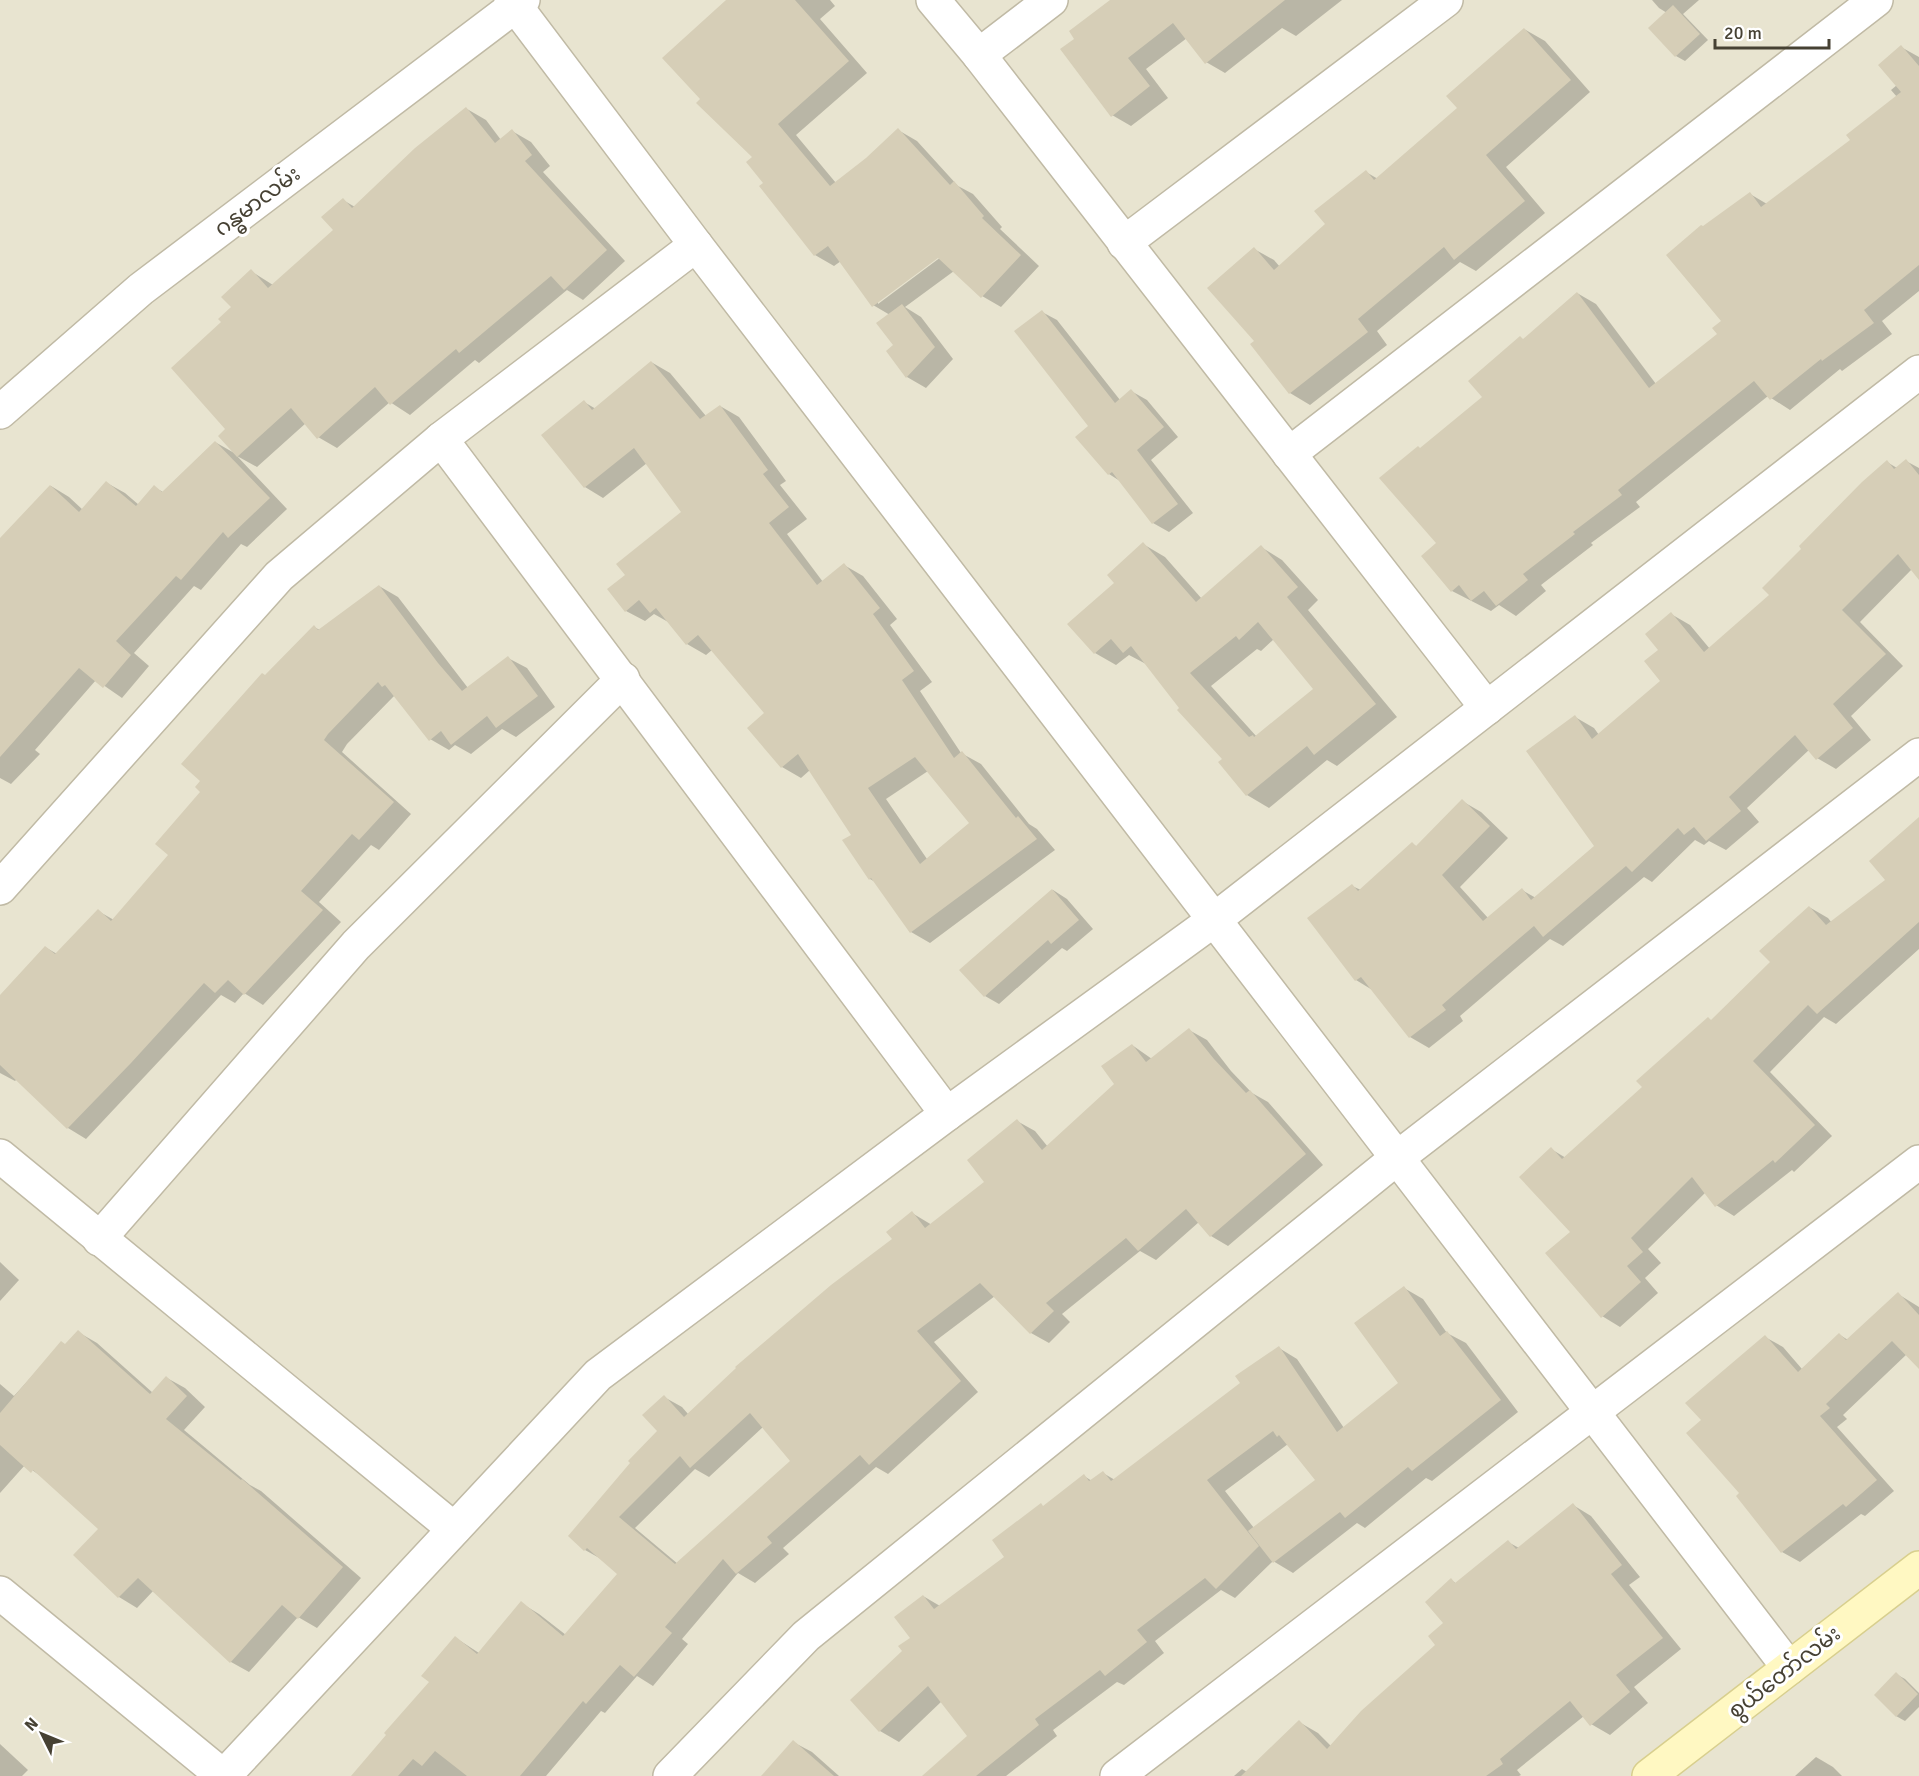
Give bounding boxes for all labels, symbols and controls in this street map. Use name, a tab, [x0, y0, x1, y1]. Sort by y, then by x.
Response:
scale bar	[1715, 12, 1829, 50]
text: 20 m	[1724, 22, 1762, 44]
street label: ဂန္ဓမာလမ်း	[207, 158, 308, 246]
street label: စွယ်တော်လမ်း	[1721, 1618, 1847, 1727]
north arrow	[12, 1704, 72, 1764]
text: N	[21, 1714, 43, 1735]

